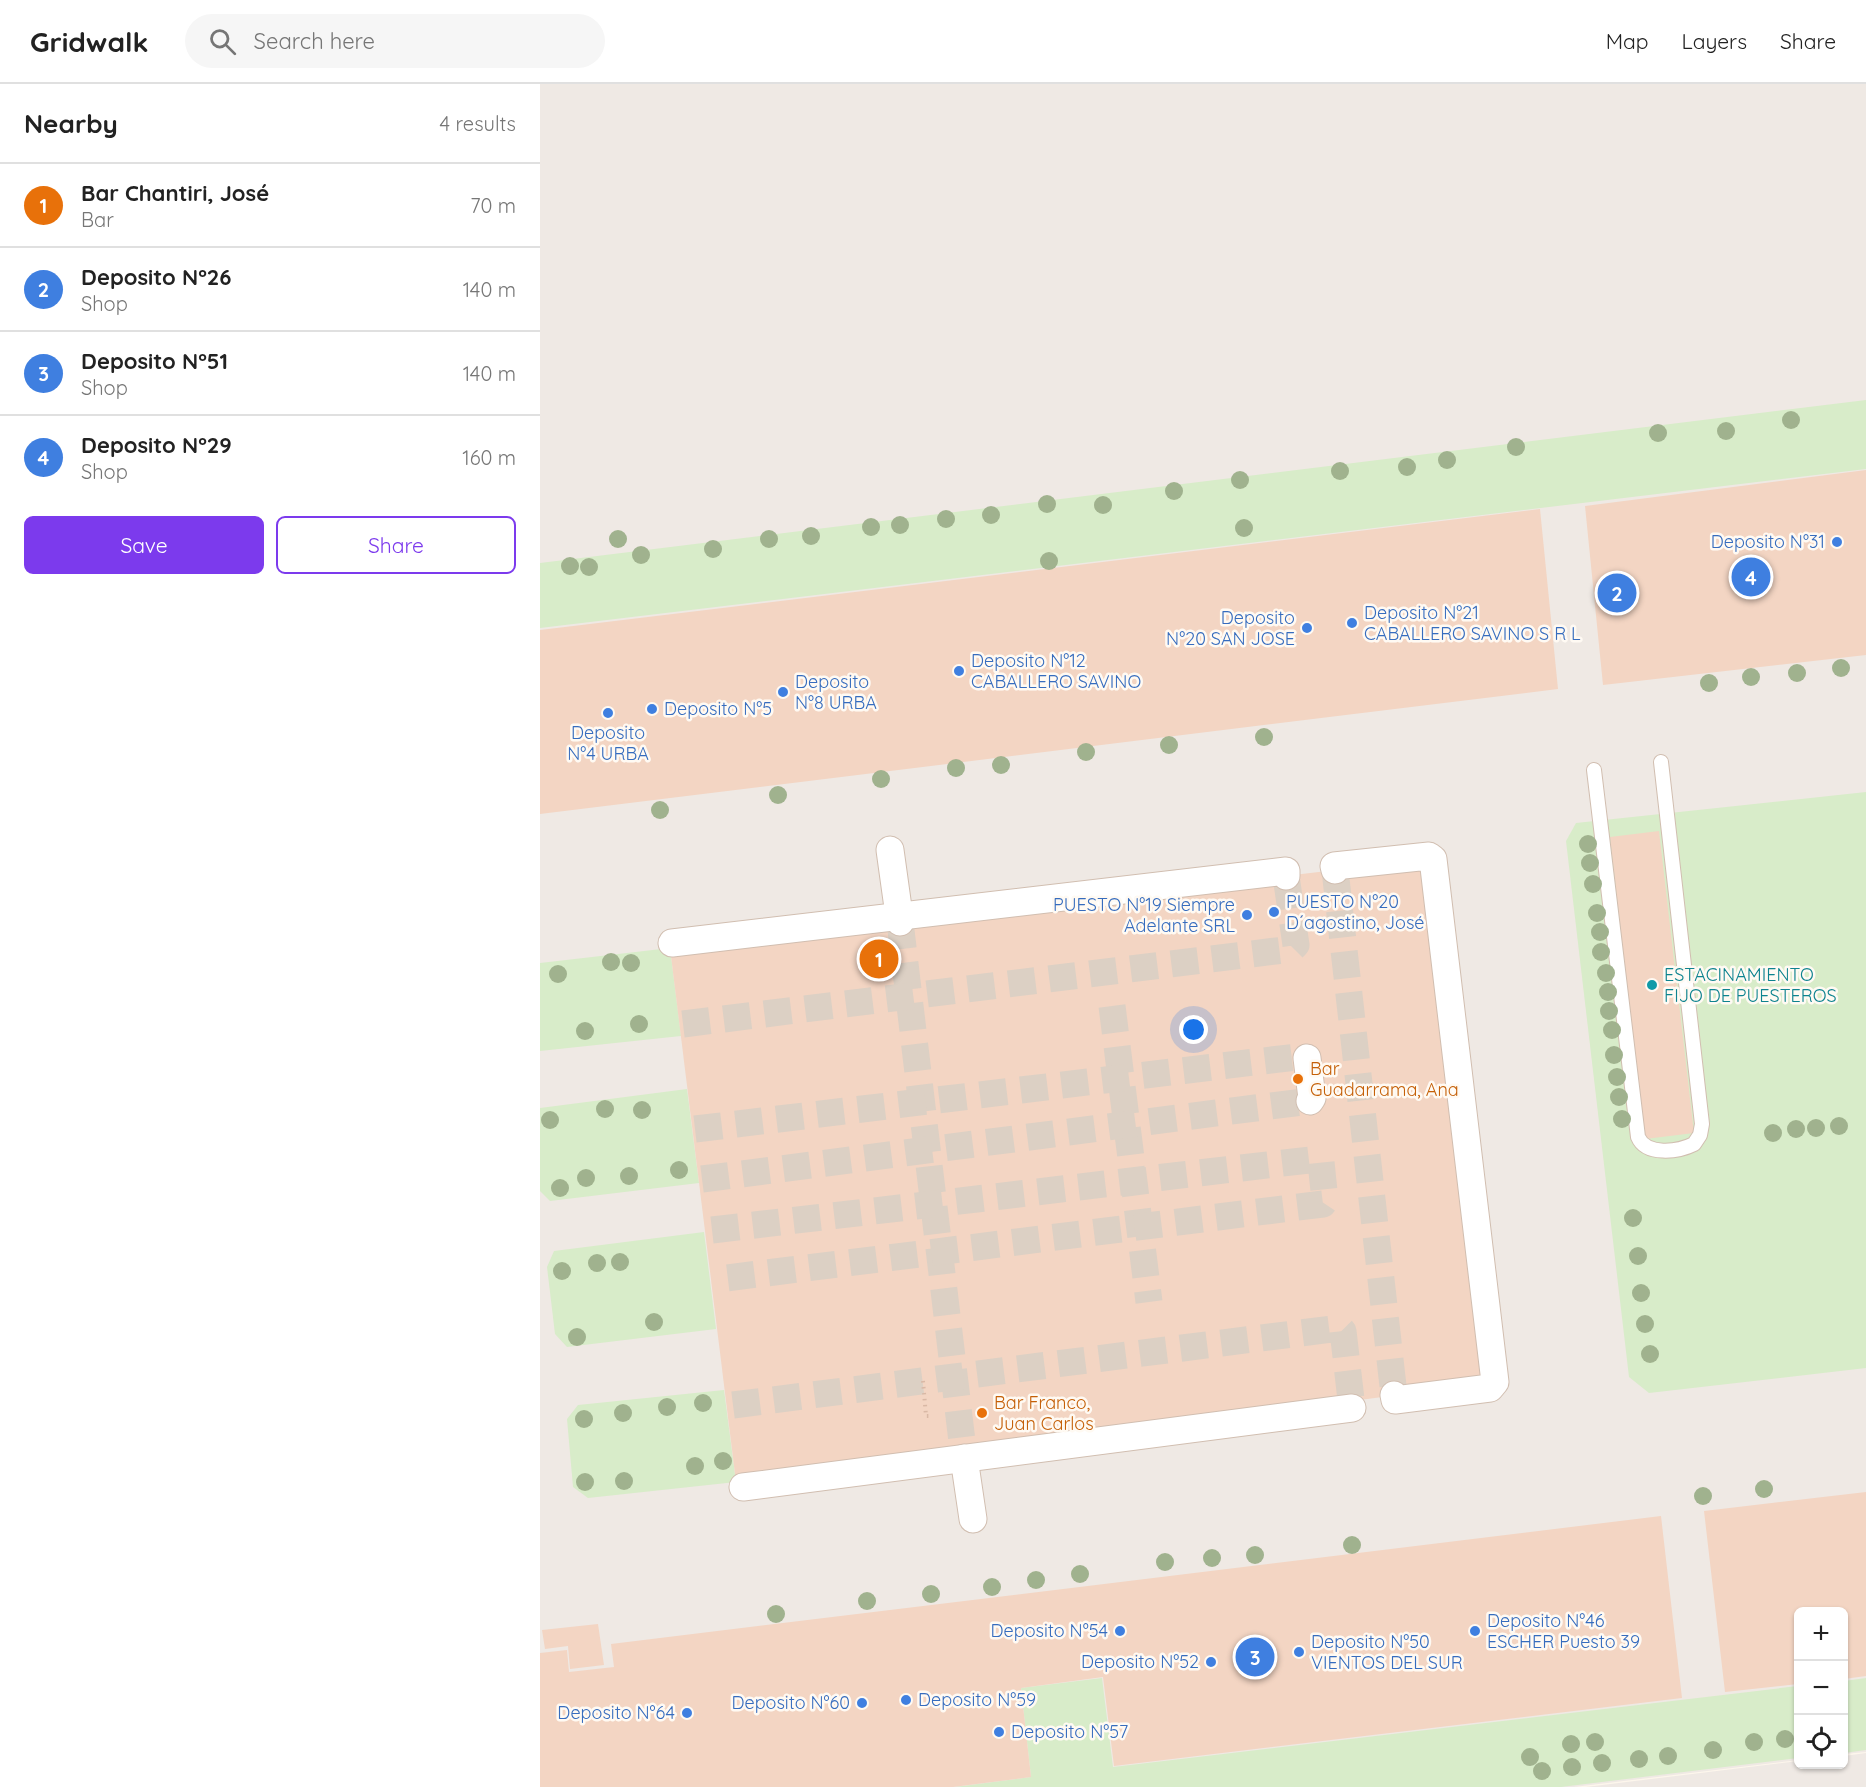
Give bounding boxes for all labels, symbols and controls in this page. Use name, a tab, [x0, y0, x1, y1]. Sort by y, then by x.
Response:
search box	[185, 14, 605, 68]
text: Gridwalk	[30, 24, 149, 59]
icon: search	[206, 25, 239, 58]
text: Search here	[254, 27, 375, 55]
text: Map	[1606, 28, 1649, 54]
text: Layers	[1682, 28, 1747, 54]
text: Share	[1780, 28, 1836, 54]
text: Nearby	[24, 107, 118, 140]
text: 4 results	[440, 111, 516, 136]
text: Bar Chantiri, José	[81, 179, 269, 207]
text: 1	[40, 193, 47, 218]
text: 70 m	[470, 193, 516, 218]
text: Bar	[81, 207, 114, 232]
text: Deposito N°26	[81, 263, 232, 291]
text: 2	[38, 277, 49, 302]
text: 140 m	[463, 277, 516, 302]
text: Shop	[81, 291, 128, 316]
text: Deposito N°51	[81, 347, 228, 375]
text: 3	[38, 361, 49, 386]
text: 140 m	[463, 361, 516, 386]
text: Shop	[81, 375, 128, 400]
text: Deposito N°29	[81, 431, 232, 459]
text: 4	[38, 445, 49, 470]
text: 160 m	[462, 445, 516, 470]
text: Shop	[81, 459, 128, 484]
button: Save	[24, 516, 264, 574]
button: Share	[276, 516, 516, 574]
place label: Deposito N°31	[1711, 530, 1825, 553]
marker: Deposito N°31	[1830, 535, 1844, 549]
pin: 4	[1732, 554, 1770, 600]
pin: 2	[1598, 570, 1636, 616]
place label: Deposito N°21 CABALLERO SAVINO S R L	[1364, 601, 1581, 645]
place label: Deposito N°20 SAN JOSE	[1166, 606, 1295, 650]
marker: Deposito N°21 CABALLERO SAVINO S R L	[1345, 616, 1359, 630]
marker: Deposito N°20 SAN JOSE	[1300, 621, 1314, 635]
place label: Deposito N°12 CABALLERO SAVINO	[971, 649, 1141, 693]
marker: Deposito N°12 CABALLERO SAVINO	[952, 664, 966, 678]
place label: Deposito N°8 URBA	[795, 670, 877, 714]
marker: Deposito N°8 URBA	[776, 685, 790, 699]
place label: Deposito N°5	[664, 697, 772, 720]
marker: Deposito N°5	[645, 702, 659, 716]
marker: Deposito N°4 URBA	[601, 706, 615, 720]
place label: Deposito N°4 URBA	[567, 721, 649, 765]
place label: PUESTO N°20 D´agostino, José	[1286, 890, 1425, 934]
place label: PUESTO N°19 Siempre Adelante SRL	[1053, 893, 1235, 937]
marker: PUESTO N°20 D´agostino, José	[1267, 905, 1281, 919]
marker: PUESTO N°19 Siempre Adelante SRL	[1240, 908, 1254, 922]
pin: 1	[860, 936, 898, 982]
place label: ESTACINAMIENTO FIJO DE PUESTEROS	[1664, 963, 1837, 1007]
marker: ESTACINAMIENTO FIJO DE PUESTEROS	[1645, 978, 1659, 992]
your location	[1179, 1015, 1208, 1044]
place label: Bar Guadarrama, Ana	[1310, 1057, 1459, 1101]
marker: Bar Guadarrama, Ana	[1291, 1072, 1305, 1086]
place label: Bar Franco, Juan Carlos	[994, 1391, 1094, 1435]
marker: Bar Franco, Juan Carlos	[975, 1406, 989, 1420]
map controls	[1794, 1607, 1848, 1769]
button: +	[1794, 1607, 1848, 1661]
place label: Deposito N°46 ESCHER Puesto 39	[1487, 1609, 1640, 1653]
place label: Deposito N°54	[990, 1619, 1108, 1642]
marker: Deposito N°54	[1113, 1624, 1127, 1638]
marker: Deposito N°46 ESCHER Puesto 39	[1468, 1624, 1482, 1638]
place label: Deposito N°50 VIENTOS DEL SUR	[1311, 1630, 1463, 1674]
pin: 3	[1236, 1634, 1274, 1680]
marker: Deposito N°50 VIENTOS DEL SUR	[1292, 1645, 1306, 1659]
place label: Deposito N°52	[1081, 1650, 1199, 1673]
marker: Deposito N°52	[1204, 1655, 1218, 1669]
button: −	[1794, 1661, 1848, 1715]
place label: Deposito N°59	[918, 1688, 1036, 1711]
place label: Deposito N°60	[731, 1691, 850, 1714]
marker: Deposito N°59	[899, 1693, 913, 1707]
marker: Deposito N°60	[855, 1696, 869, 1710]
place label: Deposito N°64	[557, 1701, 675, 1724]
marker: Deposito N°64	[680, 1706, 694, 1720]
button: locate	[1794, 1715, 1848, 1769]
place label: Deposito N°57	[1011, 1720, 1128, 1743]
marker: Deposito N°57	[992, 1725, 1006, 1739]

